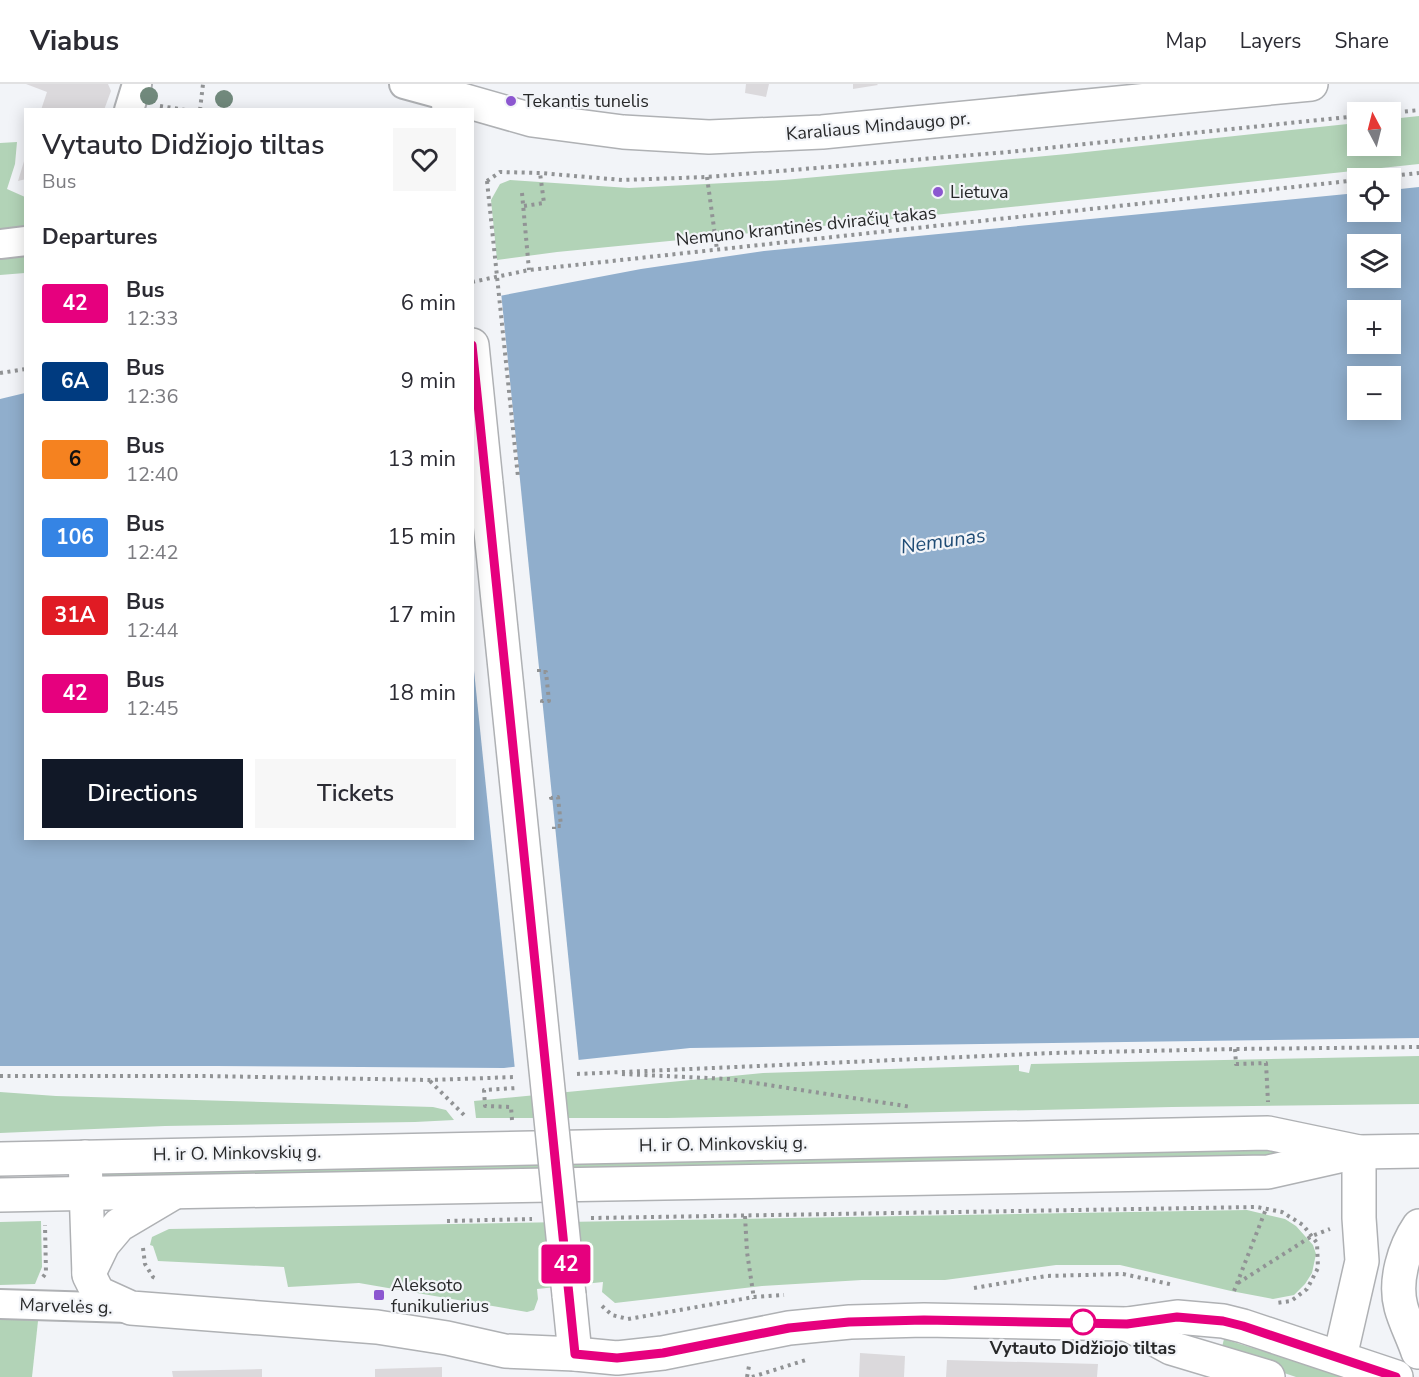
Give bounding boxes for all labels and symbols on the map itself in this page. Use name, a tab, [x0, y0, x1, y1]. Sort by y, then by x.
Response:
place label: Tekantis tunelis	[523, 89, 649, 113]
marker: Tekantis tunelis	[504, 94, 518, 108]
north arrow	[1347, 102, 1401, 156]
street label: Karaliaus Mindaugo pr.	[785, 106, 971, 146]
place label: Lietuva	[950, 180, 1009, 204]
marker: Lietuva	[931, 185, 945, 199]
street label: Nemuno krantinės dviračių takas	[674, 200, 938, 252]
water label: Nemunas	[899, 522, 987, 560]
street label: H. ir O. Minkovskių g.	[639, 1131, 807, 1157]
street label: H. ir O. Minkovskių g.	[153, 1140, 321, 1166]
line badge: 42	[539, 1244, 593, 1284]
place label: Aleksoto funikulierius	[391, 1273, 489, 1318]
marker: Aleksoto funikulierius	[372, 1288, 386, 1302]
street label: Marvelės g.	[19, 1292, 113, 1320]
marker: Vytauto Didžiojo tiltas	[1070, 1309, 1096, 1335]
place label: Vytauto Didžiojo tiltas	[989, 1336, 1176, 1360]

